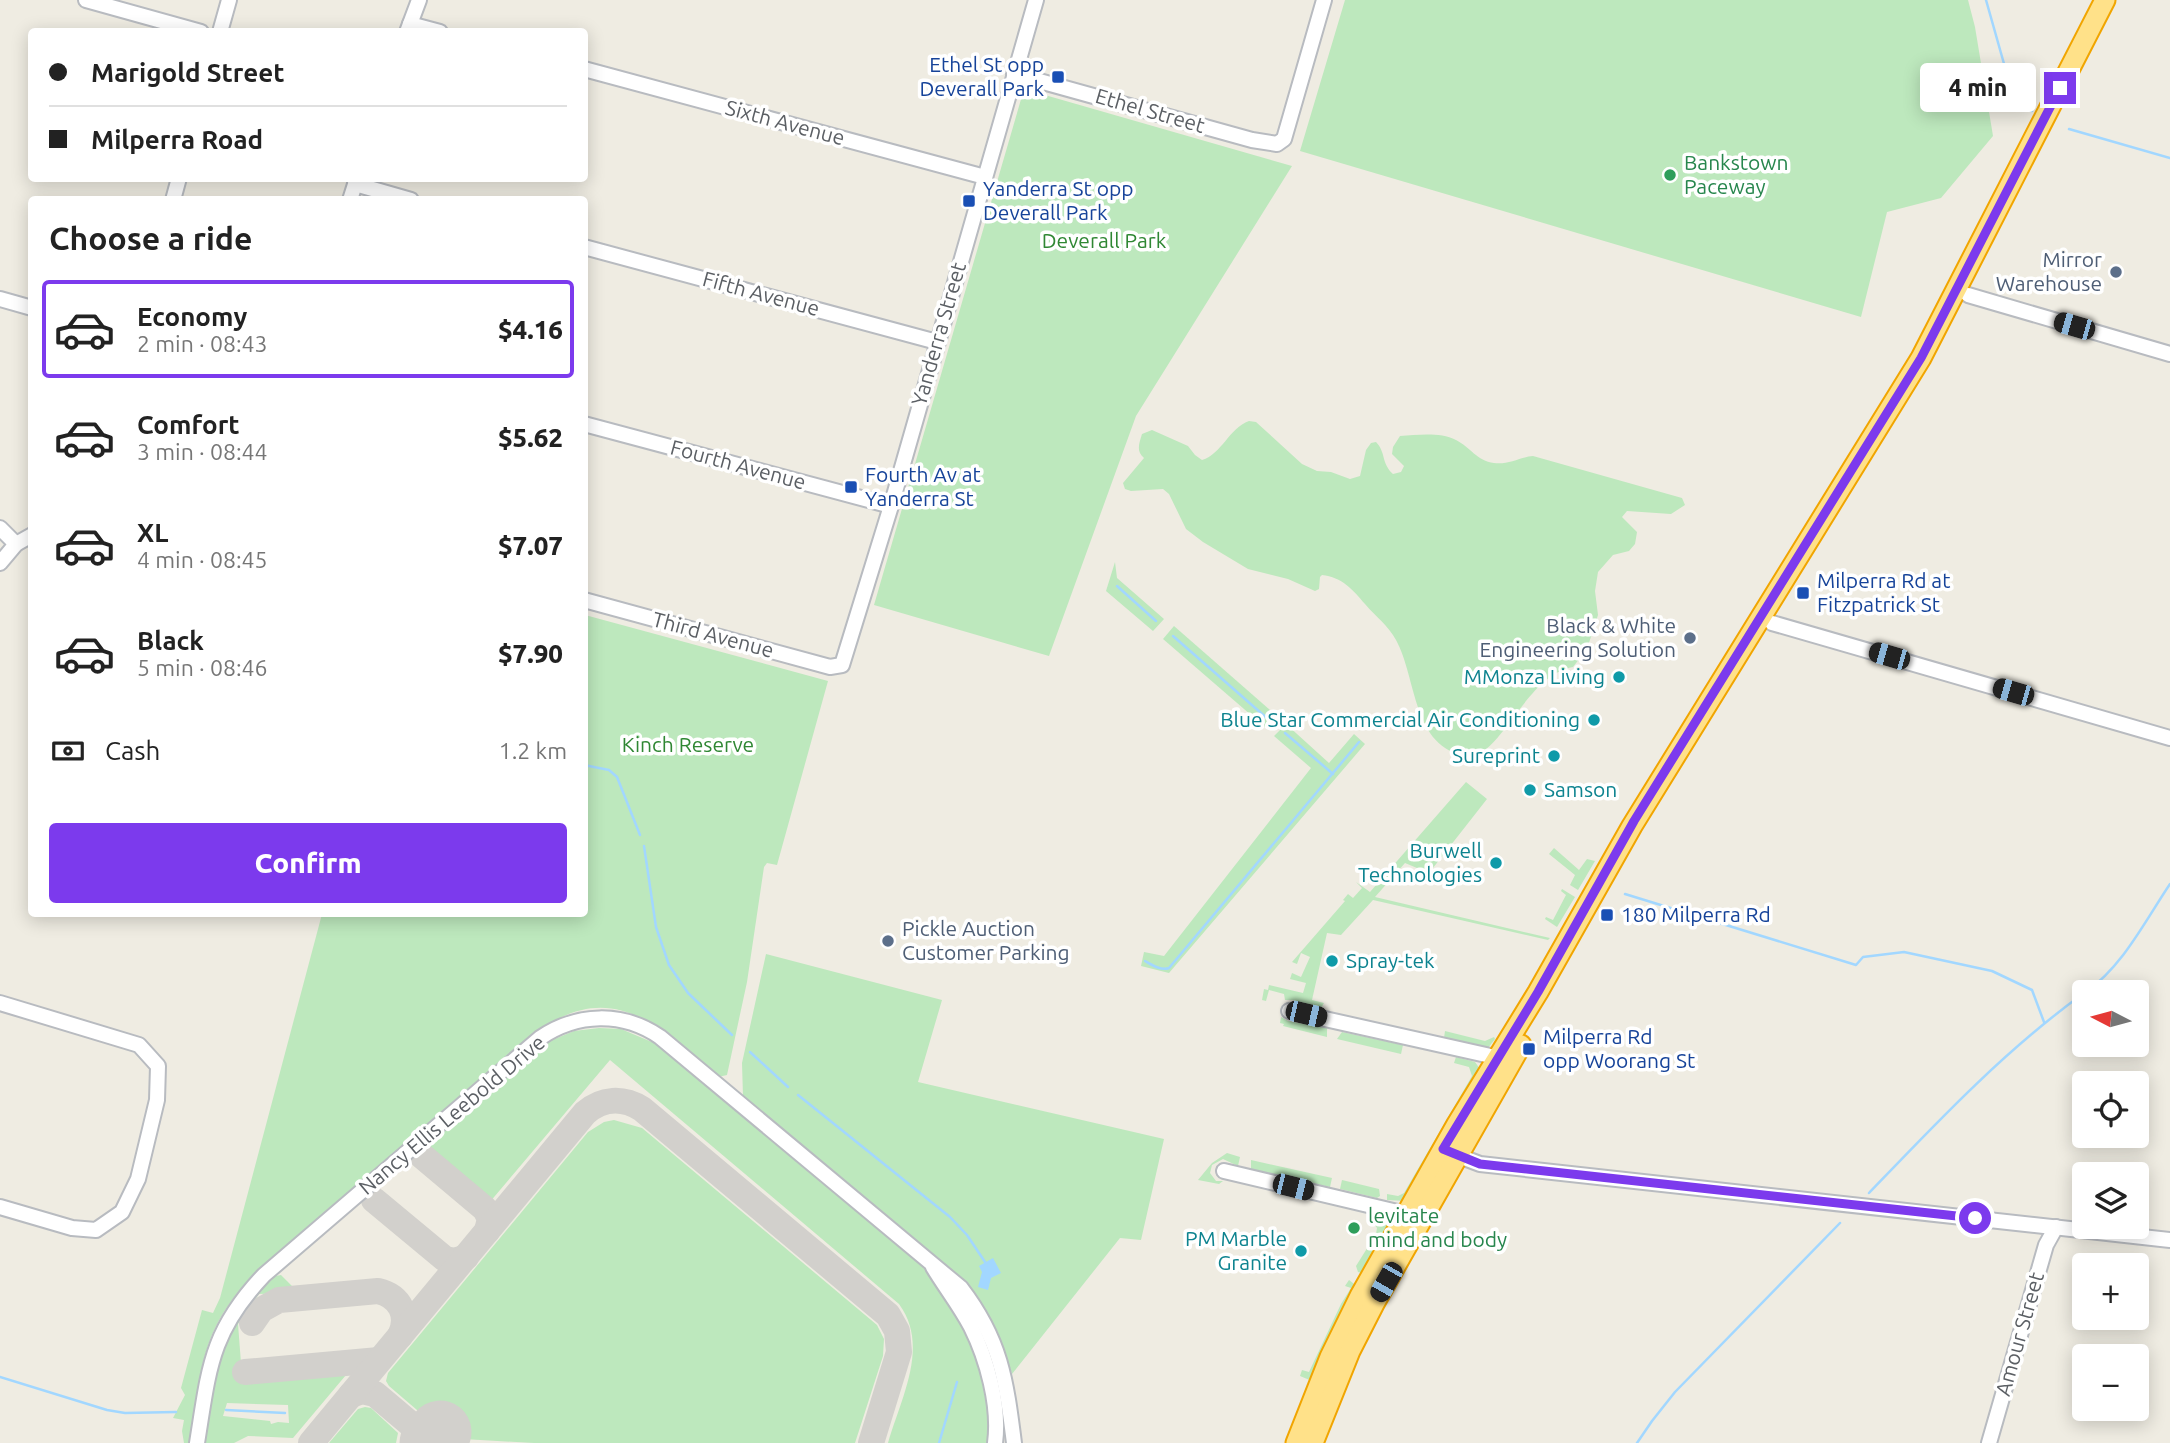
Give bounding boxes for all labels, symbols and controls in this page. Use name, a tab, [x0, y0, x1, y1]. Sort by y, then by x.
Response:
place label: Ethel St opp Deverall Park	[920, 52, 1044, 100]
text: Marigold Street	[91, 58, 284, 87]
callout: 4 min	[1920, 64, 2036, 112]
marker: Ethel St opp Deverall Park	[1050, 69, 1066, 85]
route end	[2044, 72, 2076, 104]
text: 4 min	[1949, 75, 2007, 100]
street label: Ethel Street	[1093, 83, 1208, 137]
street label: Sixth Avenue	[723, 95, 848, 149]
text: Milperra Road	[91, 125, 263, 154]
place label: Bankstown Paceway	[1684, 150, 1789, 198]
marker: Bankstown Paceway	[1662, 167, 1678, 183]
place label: Yanderra St opp Deverall Park	[983, 176, 1134, 224]
marker: Yanderra St opp Deverall Park	[961, 193, 977, 209]
text: Choose a ride	[49, 220, 252, 256]
park label: Deverall Park	[1042, 228, 1167, 252]
place label: Mirror Warehouse	[1996, 247, 2102, 295]
street label: Yanderra Street	[906, 259, 970, 408]
marker: Mirror Warehouse	[2108, 264, 2124, 280]
street label: Fifth Avenue	[700, 266, 822, 320]
icon: car	[53, 298, 116, 361]
text: Economy	[137, 302, 247, 331]
car	[2051, 310, 2098, 342]
text: $4.16	[498, 315, 563, 344]
text: 2 min · 08:43	[137, 331, 268, 356]
icon: car	[53, 406, 116, 469]
text: Comfort	[137, 410, 240, 439]
text: $5.62	[498, 423, 563, 452]
street label: Fourth Avenue	[668, 434, 809, 494]
text: 3 min · 08:44	[137, 439, 268, 464]
place label: Fourth Av at Yanderra St	[865, 462, 981, 510]
marker: Fourth Av at Yanderra St	[843, 479, 859, 495]
icon: car	[53, 514, 116, 577]
text: XL	[137, 518, 168, 547]
text: $7.07	[498, 531, 563, 560]
text: 4 min · 08:45	[137, 547, 268, 572]
place label: Milperra Rd at Fitzpatrick St	[1817, 568, 1950, 616]
marker: Milperra Rd at Fitzpatrick St	[1795, 585, 1811, 601]
street label: Third Avenue	[650, 606, 777, 662]
place label: Black & White Engineering Solution	[1480, 613, 1676, 661]
icon: car	[53, 622, 116, 685]
text: Black	[137, 626, 204, 655]
marker: Black & White Engineering Solution	[1682, 630, 1698, 646]
text: $7.90	[498, 639, 563, 668]
car	[1866, 640, 1913, 672]
text: 5 min · 08:46	[137, 655, 268, 680]
place label: MMonza Living	[1464, 664, 1605, 688]
marker: MMonza Living	[1611, 669, 1627, 685]
car	[1990, 676, 2037, 708]
place label: Blue Star Commercial Air Conditioning	[1220, 707, 1580, 731]
marker: Blue Star Commercial Air Conditioning	[1586, 712, 1602, 728]
icon: cash	[49, 732, 87, 770]
park label: Kinch Reserve	[622, 732, 754, 756]
text: Cash	[105, 736, 160, 765]
text: 1.2 km	[499, 738, 567, 763]
place label: Sureprint	[1452, 743, 1540, 767]
marker: Sureprint	[1546, 748, 1562, 764]
place label: Samson	[1544, 777, 1617, 801]
marker: Samson	[1522, 782, 1538, 798]
button: Confirm	[49, 823, 567, 903]
place label: Burwell Technologies	[1358, 838, 1482, 886]
marker: Burwell Technologies	[1488, 855, 1504, 871]
place label: 180 Milperra Rd	[1621, 902, 1771, 926]
marker: 180 Milperra Rd	[1599, 907, 1615, 923]
place label: Pickle Auction Customer Parking	[902, 916, 1070, 964]
marker: Pickle Auction Customer Parking	[880, 933, 896, 949]
place label: Spray-tek	[1346, 948, 1435, 972]
marker: Spray-tek	[1324, 953, 1340, 969]
north arrow	[2072, 980, 2149, 1057]
map controls	[2072, 980, 2149, 1421]
car	[1284, 999, 1329, 1029]
place label: Milperra Rd opp Woorang St	[1543, 1024, 1695, 1072]
street label: Nancy Ellis Leebold Drive	[354, 1029, 549, 1199]
marker: Milperra Rd opp Woorang St	[1521, 1041, 1537, 1057]
button: locate	[2072, 1071, 2149, 1148]
button: layers	[2072, 1162, 2149, 1239]
car	[1271, 1172, 1316, 1202]
route start	[1959, 1202, 1991, 1234]
place label: levitate mind and body	[1368, 1203, 1507, 1251]
marker: levitate mind and body	[1346, 1220, 1362, 1236]
place label: PM Marble Granite	[1185, 1226, 1287, 1274]
marker: PM Marble Granite	[1293, 1243, 1309, 1259]
button: +	[2072, 1253, 2149, 1330]
car	[1367, 1259, 1406, 1305]
street label: Amour Street	[1990, 1269, 2048, 1398]
button: −	[2072, 1344, 2149, 1421]

